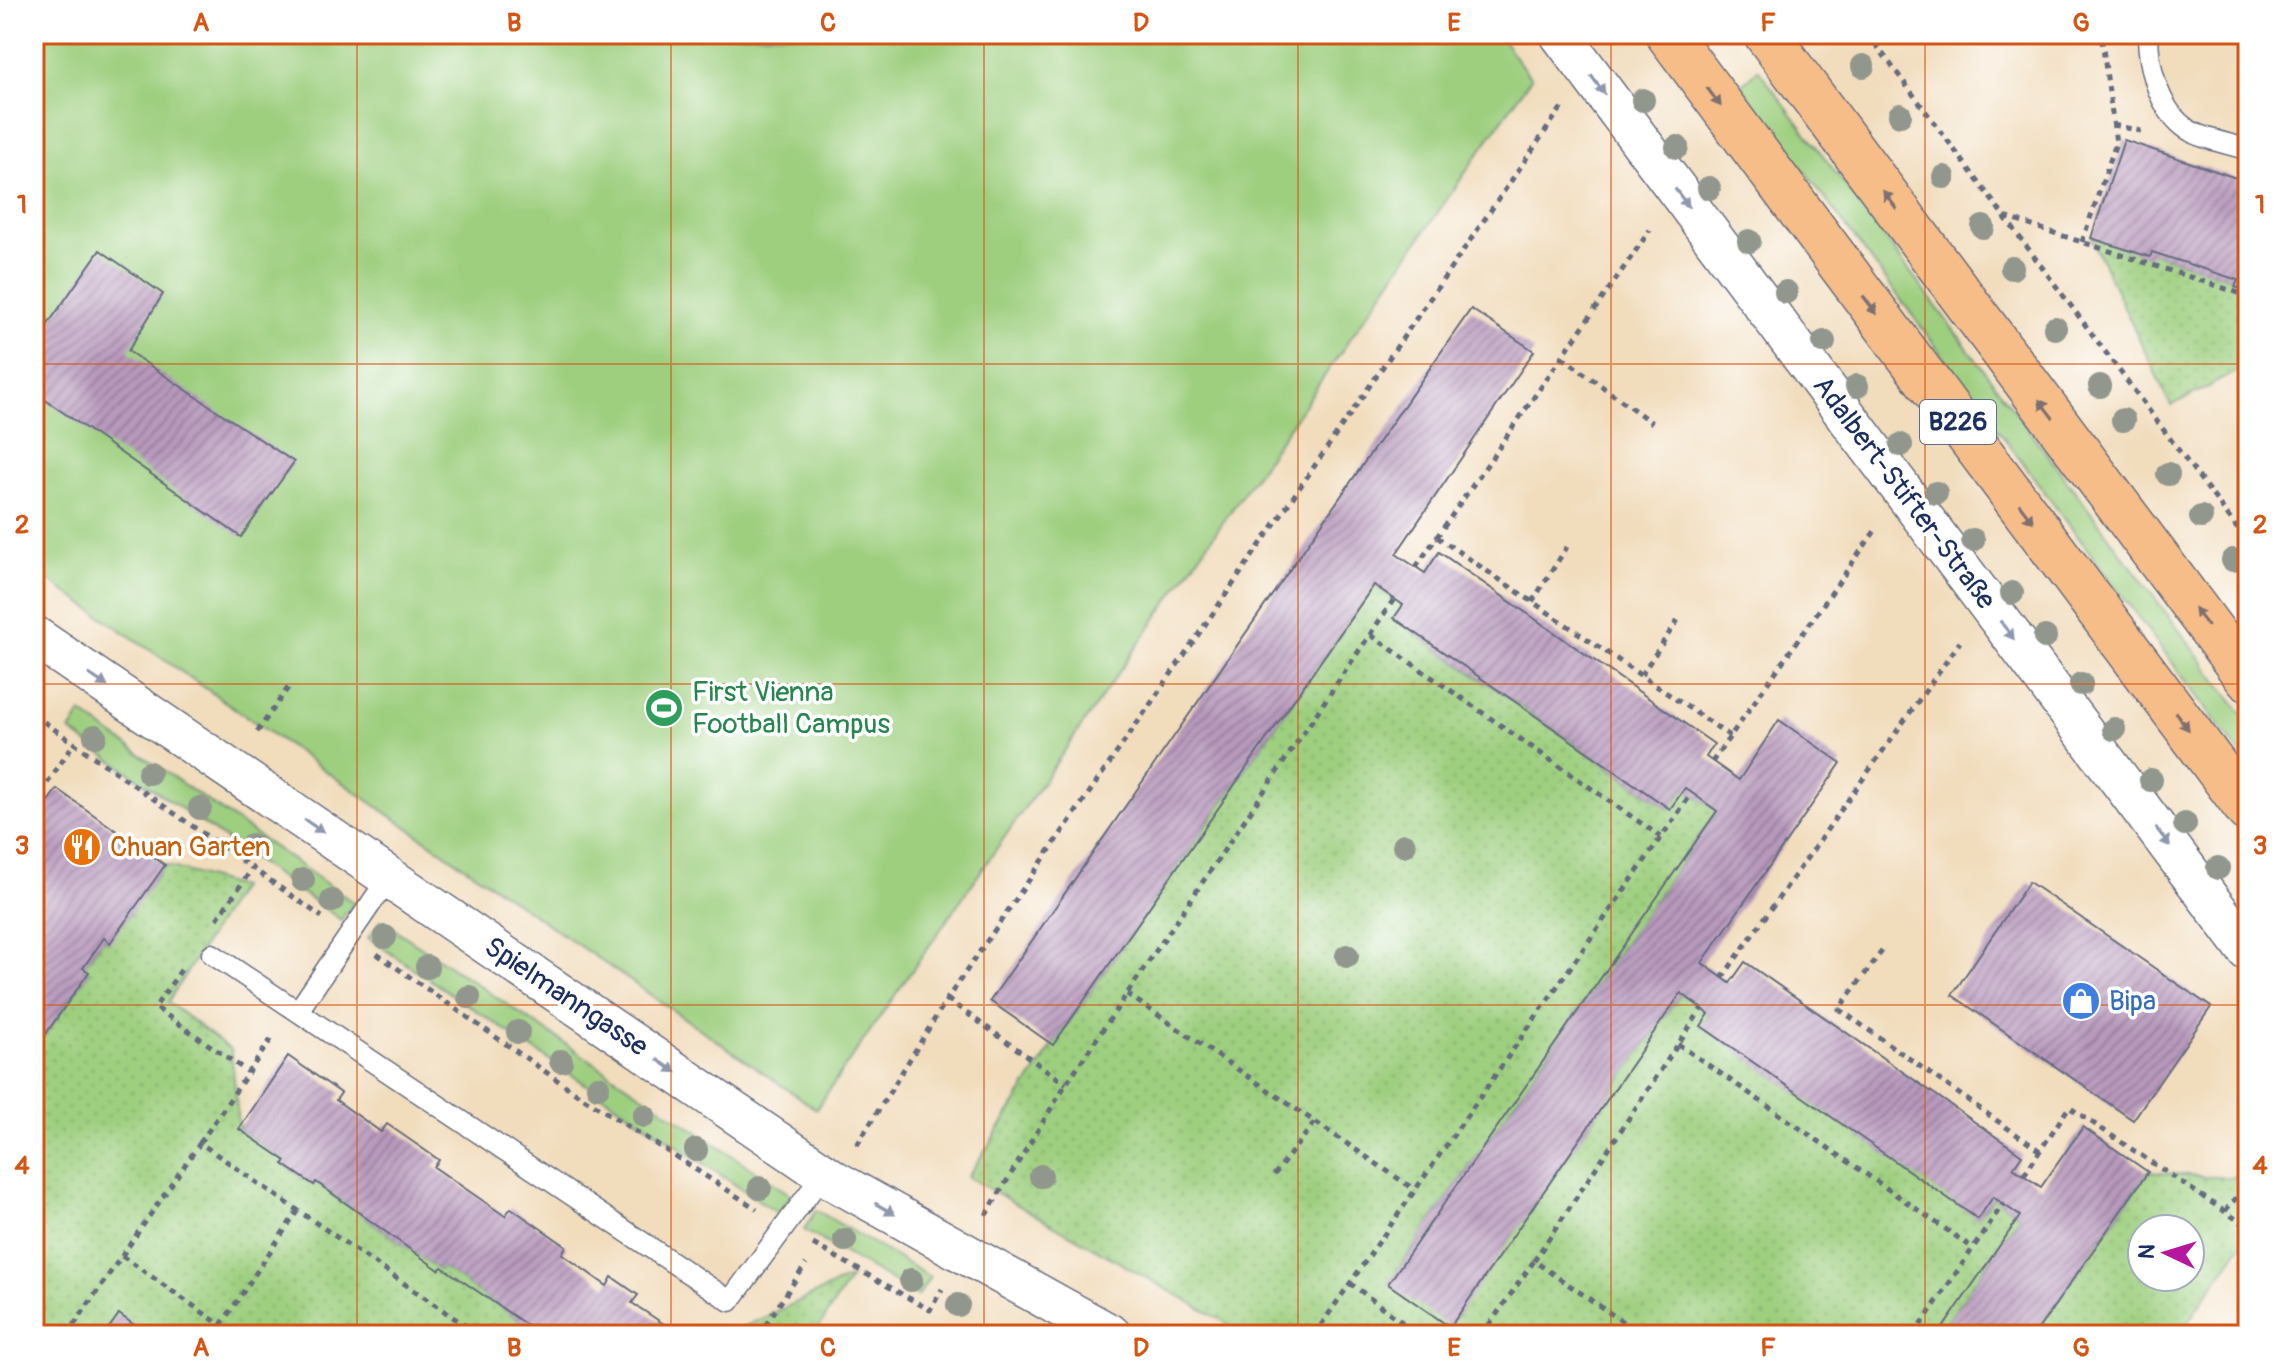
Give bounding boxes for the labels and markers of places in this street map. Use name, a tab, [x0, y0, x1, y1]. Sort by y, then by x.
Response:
place label: First Vienna Football Campus	[692, 675, 890, 742]
sports icon: First Vienna Football Campus	[643, 687, 685, 729]
restaurant icon: Chuan Garten	[61, 826, 103, 868]
place label: Chuan Garten	[110, 830, 271, 865]
shop icon: Bipa	[2060, 980, 2102, 1022]
place label: Bipa	[2109, 984, 2156, 1019]

